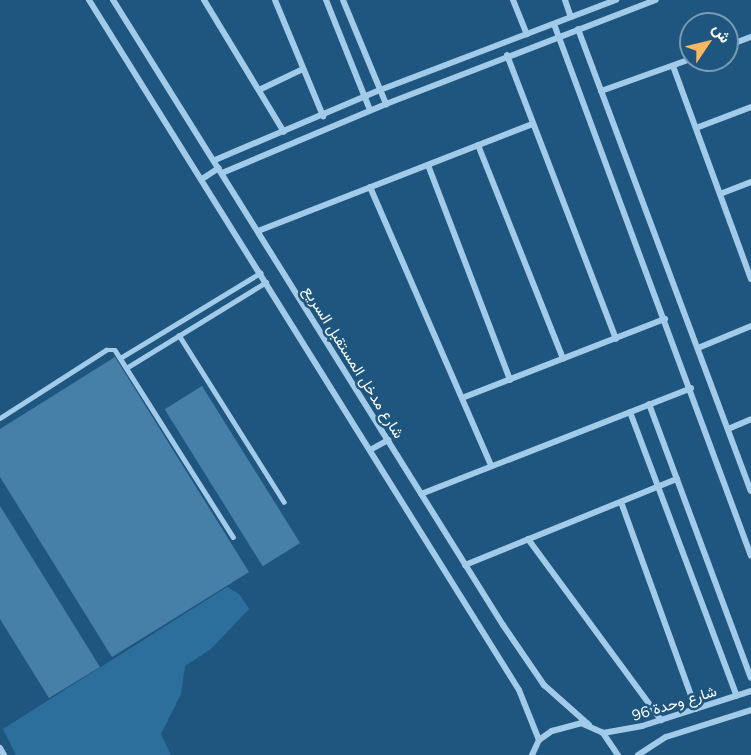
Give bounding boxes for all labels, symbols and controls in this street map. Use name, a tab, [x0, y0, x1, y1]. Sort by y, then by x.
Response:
north arrow	[679, 12, 739, 72]
text: ش	[708, 19, 736, 46]
street label: شارع مدخل المستقبل السريع	[300, 282, 408, 442]
street label: شارع وحدة 96	[629, 682, 719, 724]

